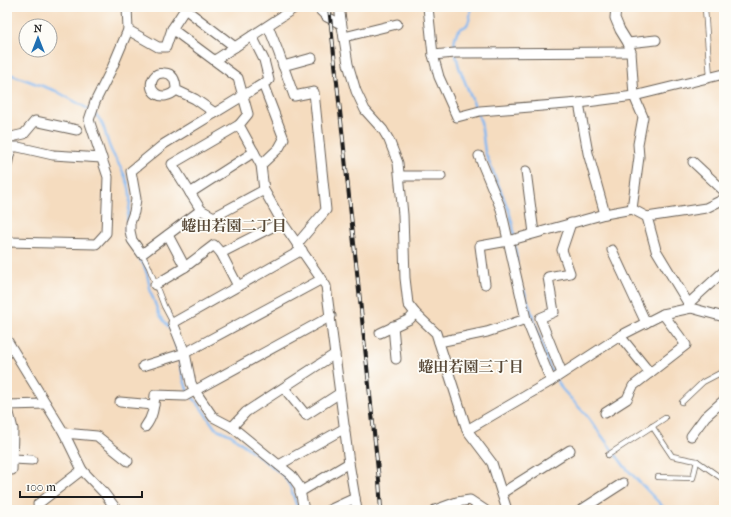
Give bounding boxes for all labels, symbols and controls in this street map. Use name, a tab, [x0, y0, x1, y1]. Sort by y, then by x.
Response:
north arrow	[18, 18, 58, 58]
text: N	[34, 22, 43, 35]
district label: 蜷田若園二丁目	[181, 217, 287, 235]
district label: 蜷田若園三丁目	[418, 358, 524, 376]
scale bar	[20, 473, 142, 499]
text: 100 m	[26, 480, 56, 494]

